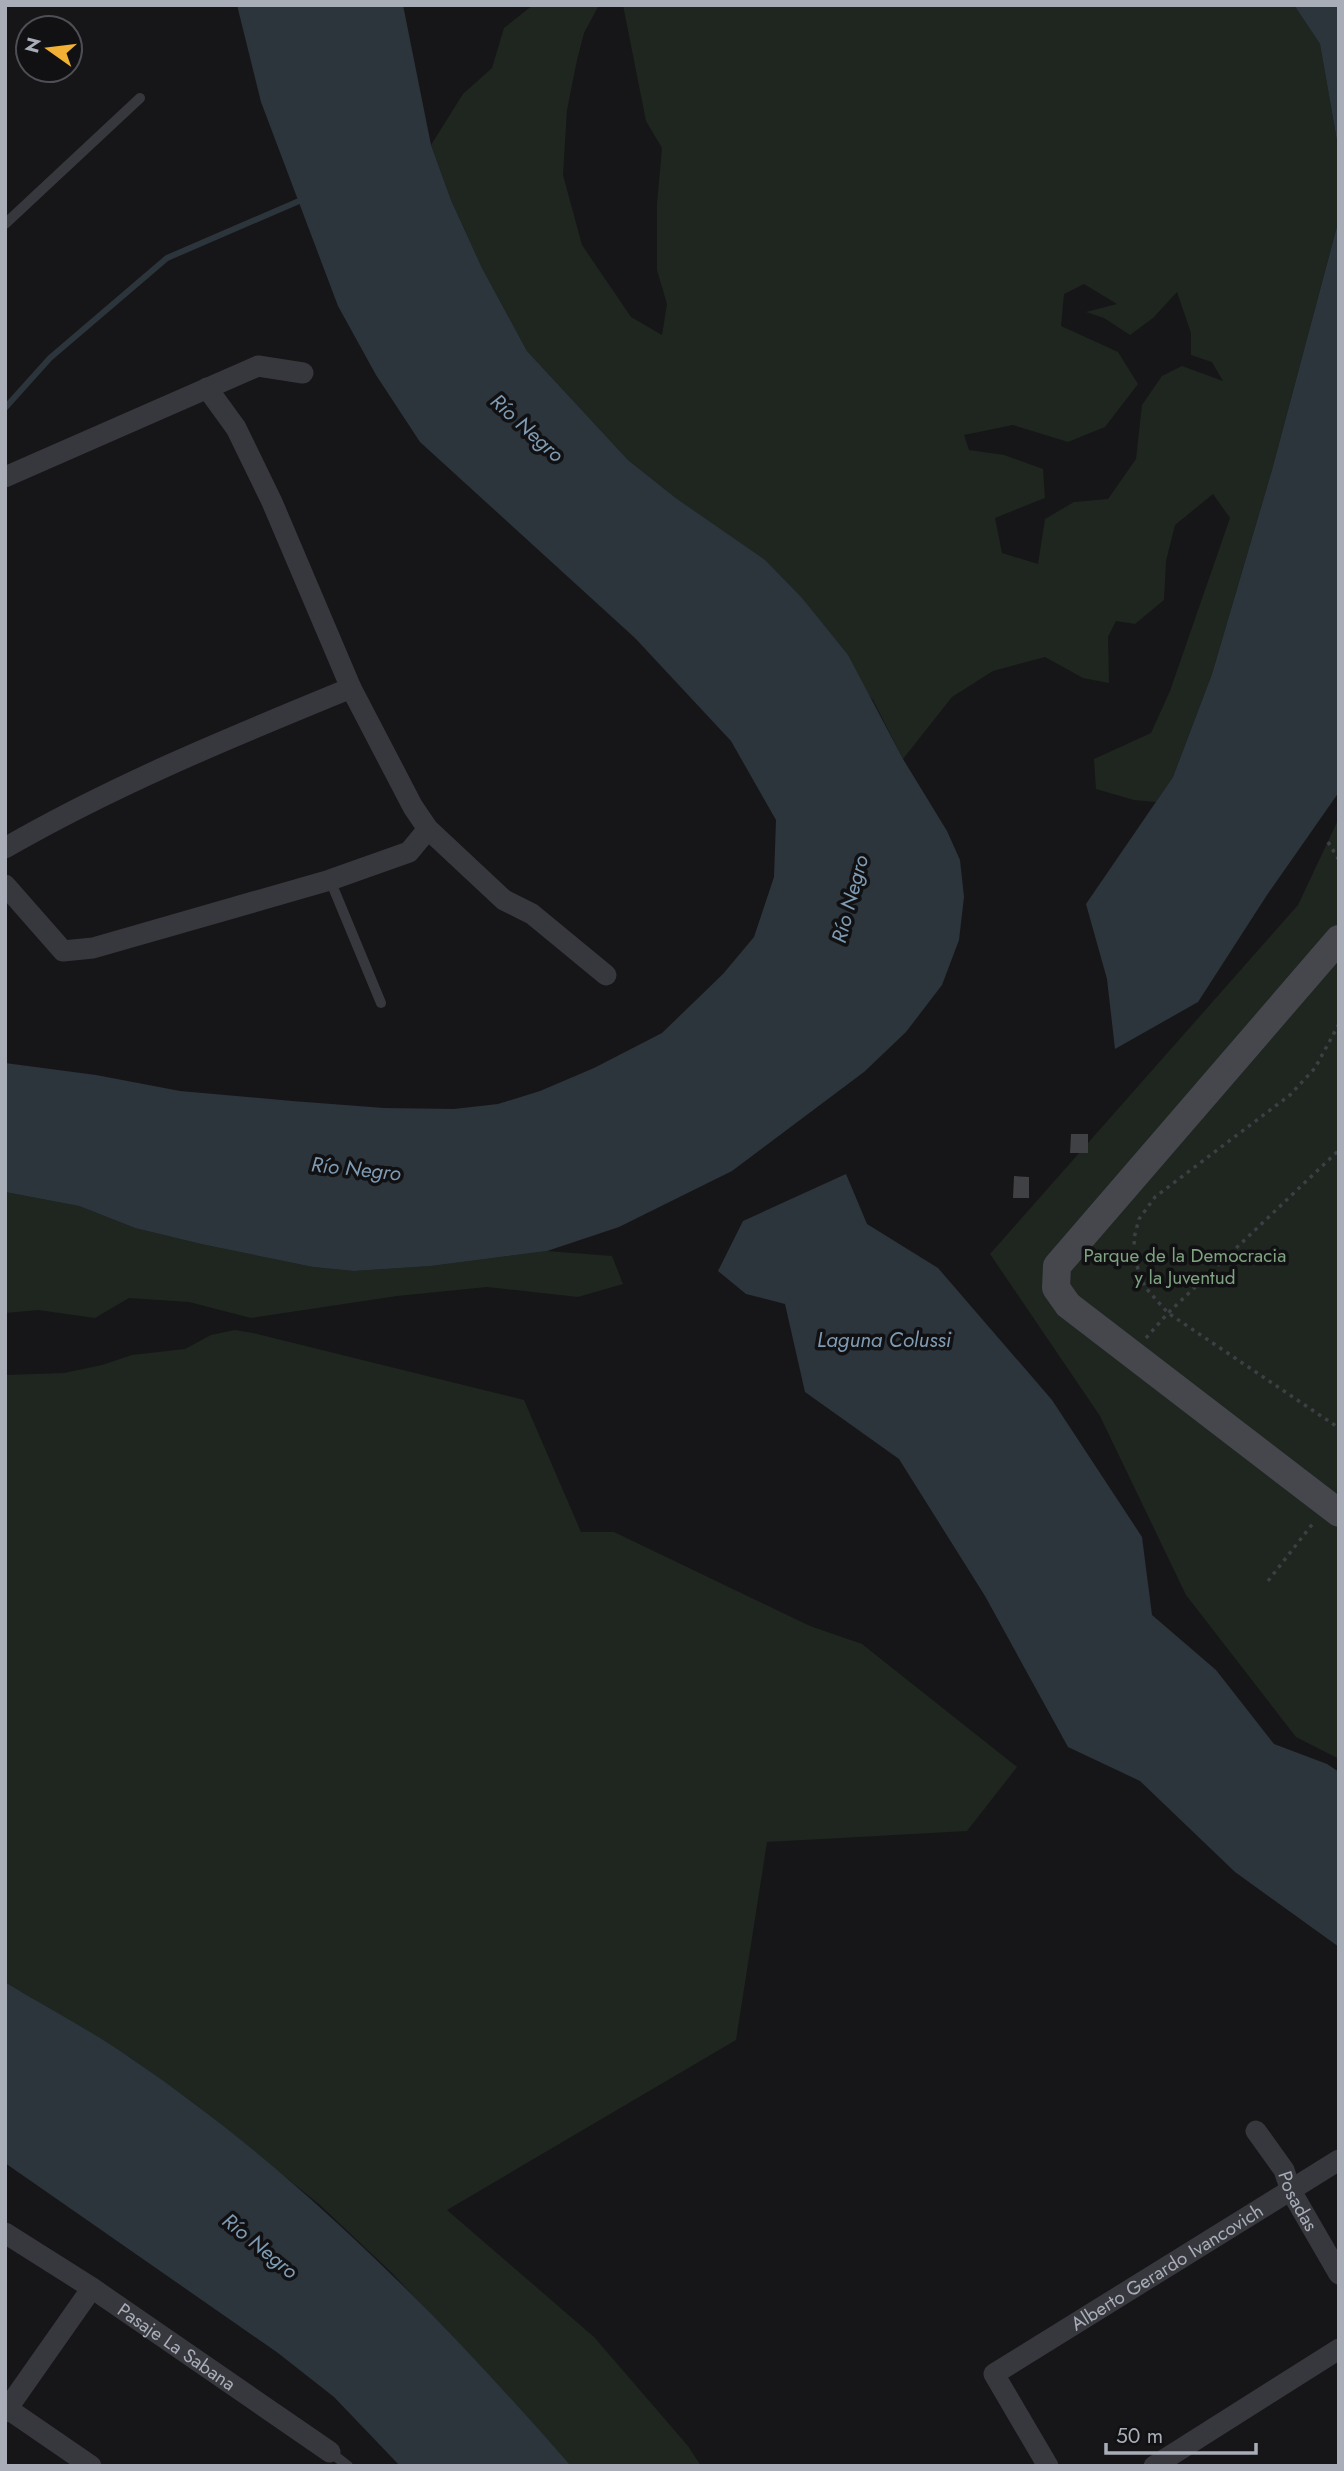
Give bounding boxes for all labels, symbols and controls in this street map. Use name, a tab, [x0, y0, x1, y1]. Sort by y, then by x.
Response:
north arrow	[14, 14, 84, 84]
text: N	[18, 34, 48, 56]
water label: Río Negro	[484, 387, 570, 469]
water label: Río Negro	[824, 852, 876, 946]
water label: Río Negro	[310, 1149, 402, 1189]
park label: Parque de la Democracia y la Juventud	[1084, 1242, 1286, 1291]
water label: Laguna Colussi	[817, 1325, 952, 1355]
street label: Posadas	[1271, 2167, 1325, 2237]
street label: Alberto Gerardo Ivancovich	[1066, 2197, 1269, 2337]
water label: Río Negro	[216, 2206, 304, 2286]
street label: Pasaje La Sabana	[112, 2297, 241, 2397]
scale bar	[1106, 2412, 1256, 2456]
text: 50 m	[1116, 2421, 1163, 2451]

